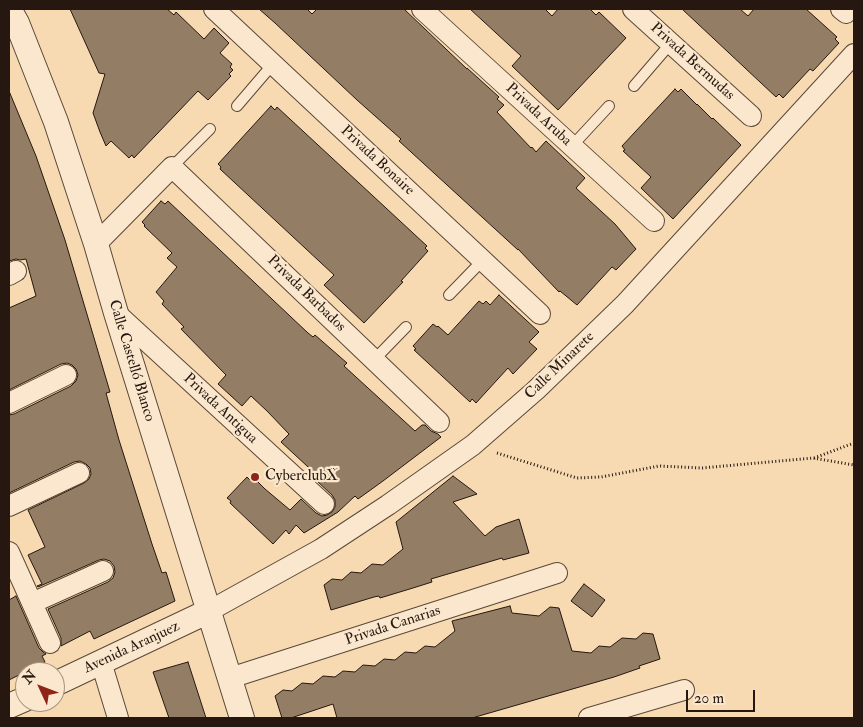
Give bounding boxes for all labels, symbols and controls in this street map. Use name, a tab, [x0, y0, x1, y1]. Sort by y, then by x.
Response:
street label: Privada Bermudas	[646, 19, 738, 105]
street label: Privada Aruba	[501, 80, 575, 150]
street label: Privada Bonaire	[336, 122, 418, 200]
street label: Privada Barbados	[263, 252, 349, 336]
street label: Calle Castelló Blanco	[104, 298, 158, 424]
street label: Calle Minarete	[522, 328, 598, 404]
street label: Privada Antigua	[179, 370, 261, 448]
place label: CyberclubX	[265, 468, 338, 486]
marker: CyberclubX	[249, 471, 261, 483]
street label: Privada Canarias	[343, 602, 443, 650]
street label: Avenida Aranjuez	[81, 618, 183, 678]
north arrow	[15, 662, 65, 712]
text: N	[19, 667, 40, 688]
scale bar	[688, 680, 757, 712]
text: 20 m	[694, 689, 724, 708]

